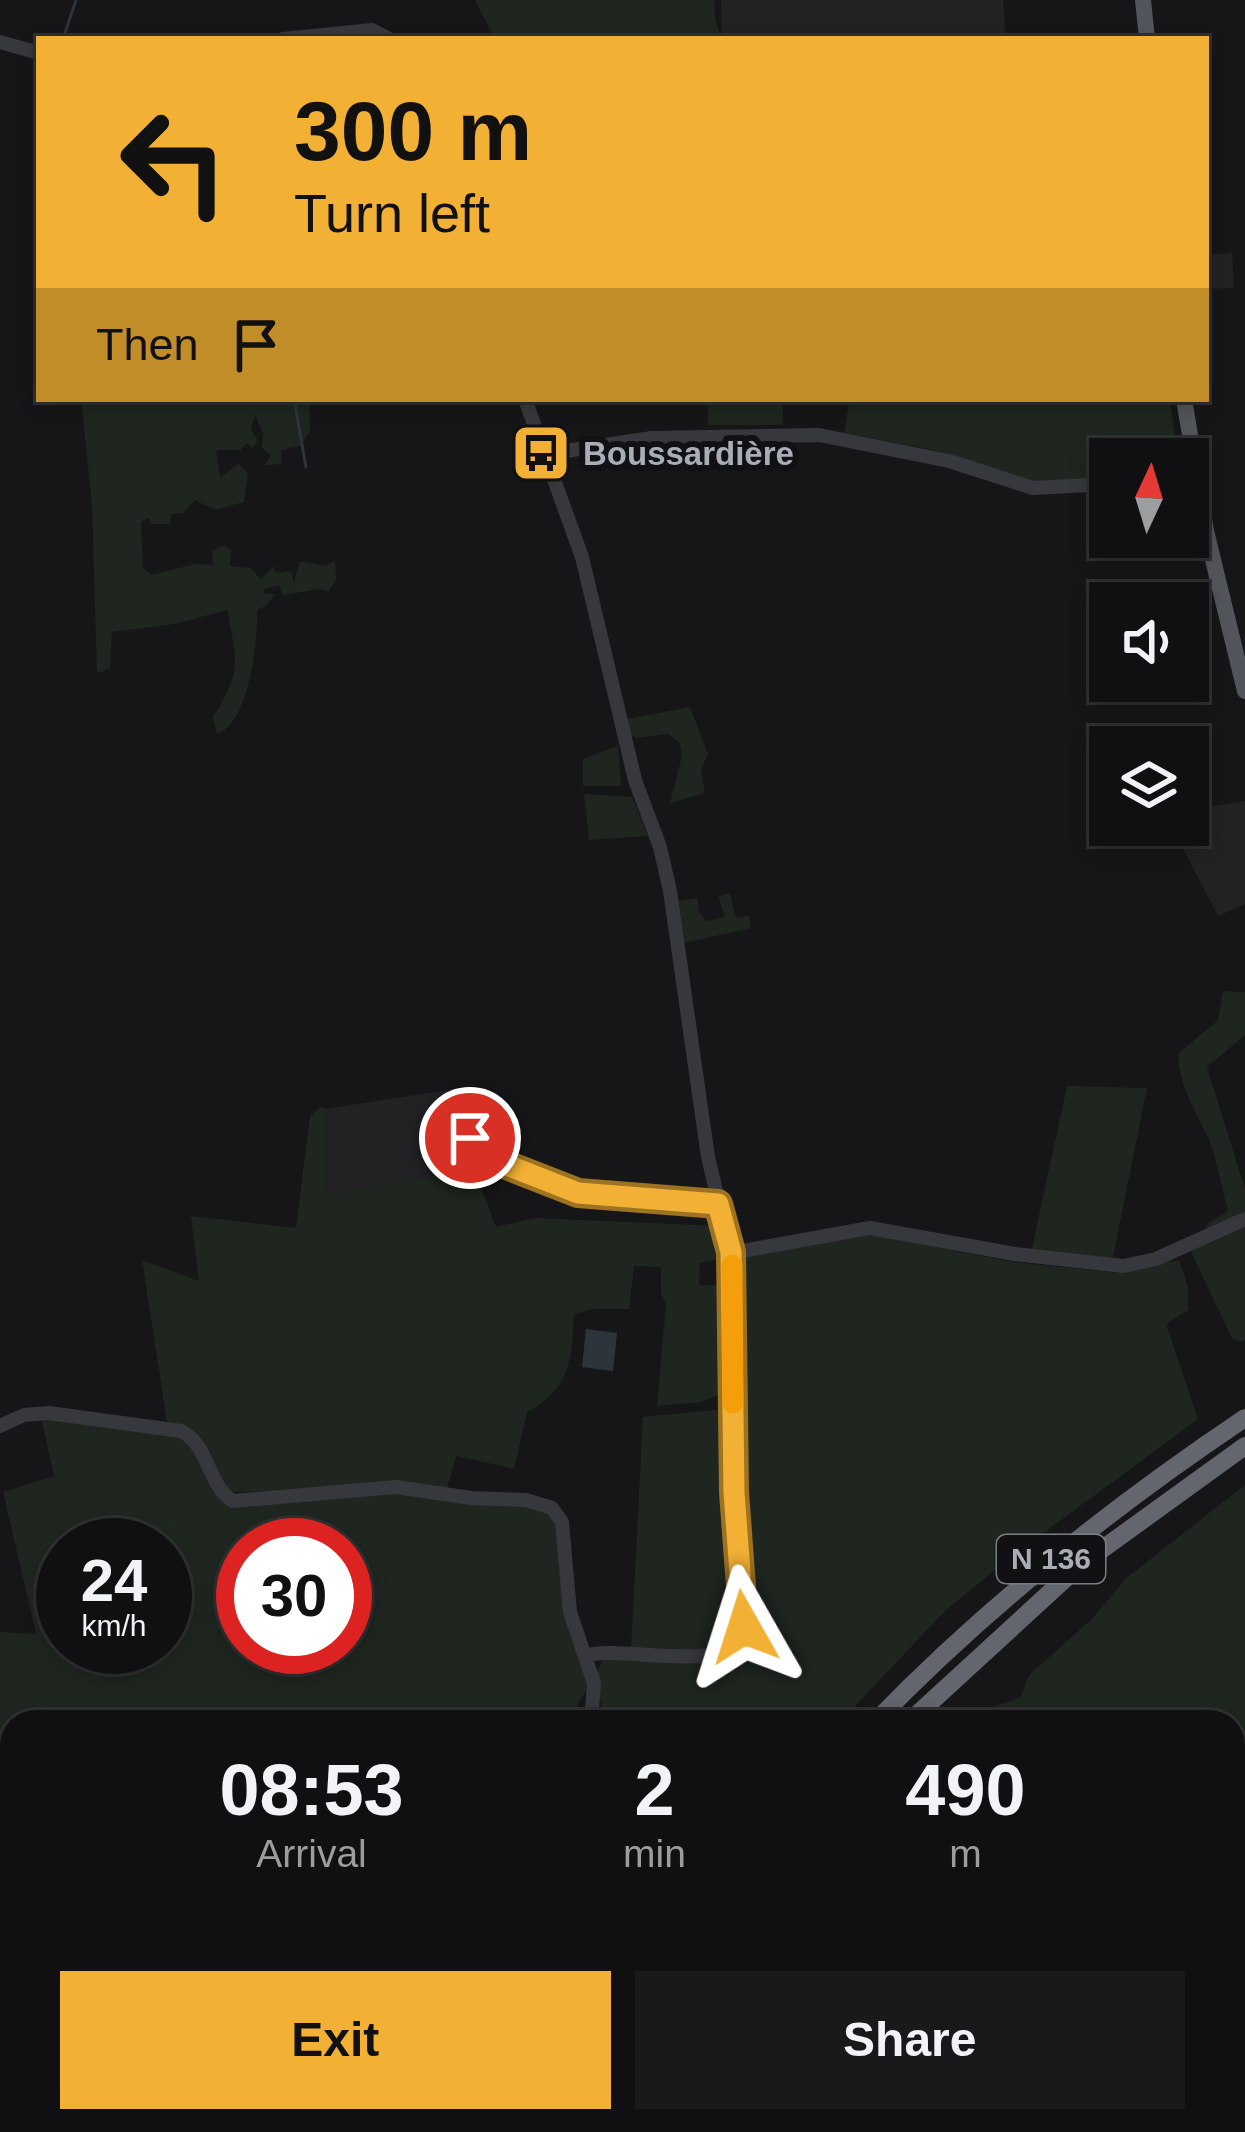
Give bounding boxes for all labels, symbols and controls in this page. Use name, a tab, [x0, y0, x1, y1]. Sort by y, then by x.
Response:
icon: left	[96, 84, 252, 240]
text: 300 m	[294, 84, 532, 178]
text: Turn left	[294, 183, 490, 243]
icon: arrive	[223, 312, 289, 378]
text: Then	[96, 319, 199, 370]
bus stop icon: Boussardière	[510, 422, 572, 484]
place label: Boussardière	[583, 435, 794, 472]
north arrow	[1089, 438, 1209, 558]
map controls	[1089, 438, 1209, 846]
button: sound	[1089, 582, 1209, 702]
button: layers	[1089, 726, 1209, 846]
pin	[419, 1087, 521, 1189]
icon: arrive	[437, 1105, 503, 1171]
speed limit sign: 30	[216, 1518, 372, 1674]
road number: N 136	[997, 1535, 1105, 1583]
text: 24	[81, 1547, 147, 1614]
position arrow	[681, 1564, 807, 1690]
text: km/h	[81, 1609, 147, 1642]
text: 08:53	[219, 1750, 404, 1830]
text: 2	[634, 1750, 675, 1830]
text: 490	[905, 1750, 1026, 1830]
text: Arrival	[256, 1832, 367, 1875]
text: min	[623, 1832, 686, 1875]
text: m	[949, 1832, 982, 1875]
button: Exit	[60, 1971, 611, 2109]
button: Share	[635, 1971, 1185, 2109]

